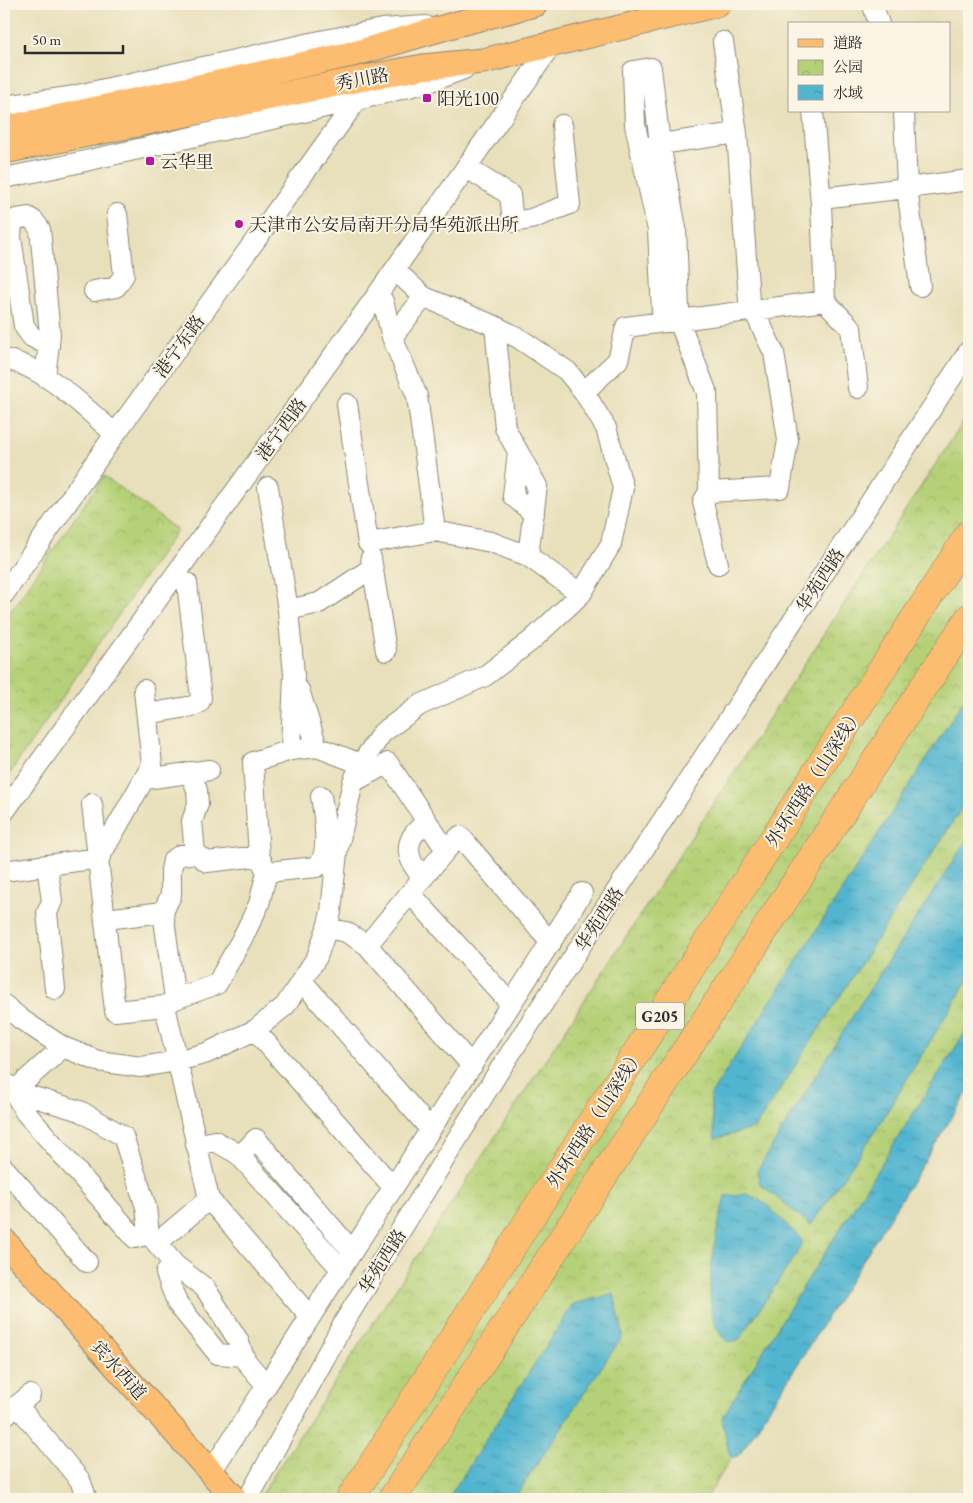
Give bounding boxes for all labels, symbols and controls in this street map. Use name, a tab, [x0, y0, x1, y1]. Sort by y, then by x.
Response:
scale bar	[25, 22, 122, 54]
legend	[788, 22, 950, 112]
text: 50 m	[32, 30, 61, 49]
text: 道路	[833, 33, 863, 52]
text: 公园	[833, 57, 863, 76]
street label: 秀川路	[333, 63, 391, 95]
text: 水域	[833, 83, 863, 102]
place label: 阳光100	[437, 87, 499, 110]
marker: 阳光100	[421, 92, 433, 104]
place label: 云华里	[160, 150, 214, 173]
marker: 云华里	[144, 155, 156, 167]
place label: 天津市公安局南开分局华苑派出所	[249, 213, 519, 236]
marker: 天津市公安局南开分局华苑派出所	[233, 218, 245, 230]
street label: 港宁东路	[149, 310, 209, 382]
street label: 港宁西路	[251, 393, 311, 465]
street label: 华苑西路	[791, 544, 849, 616]
street label: 外环西路（山深线）	[760, 703, 868, 851]
street label: 华苑西路	[570, 883, 628, 955]
road number: G205	[636, 1002, 684, 1030]
street label: 外环西路（山深线）	[541, 1044, 649, 1192]
street label: 华苑西路	[353, 1224, 411, 1298]
street label: 宾水西道	[86, 1336, 152, 1404]

